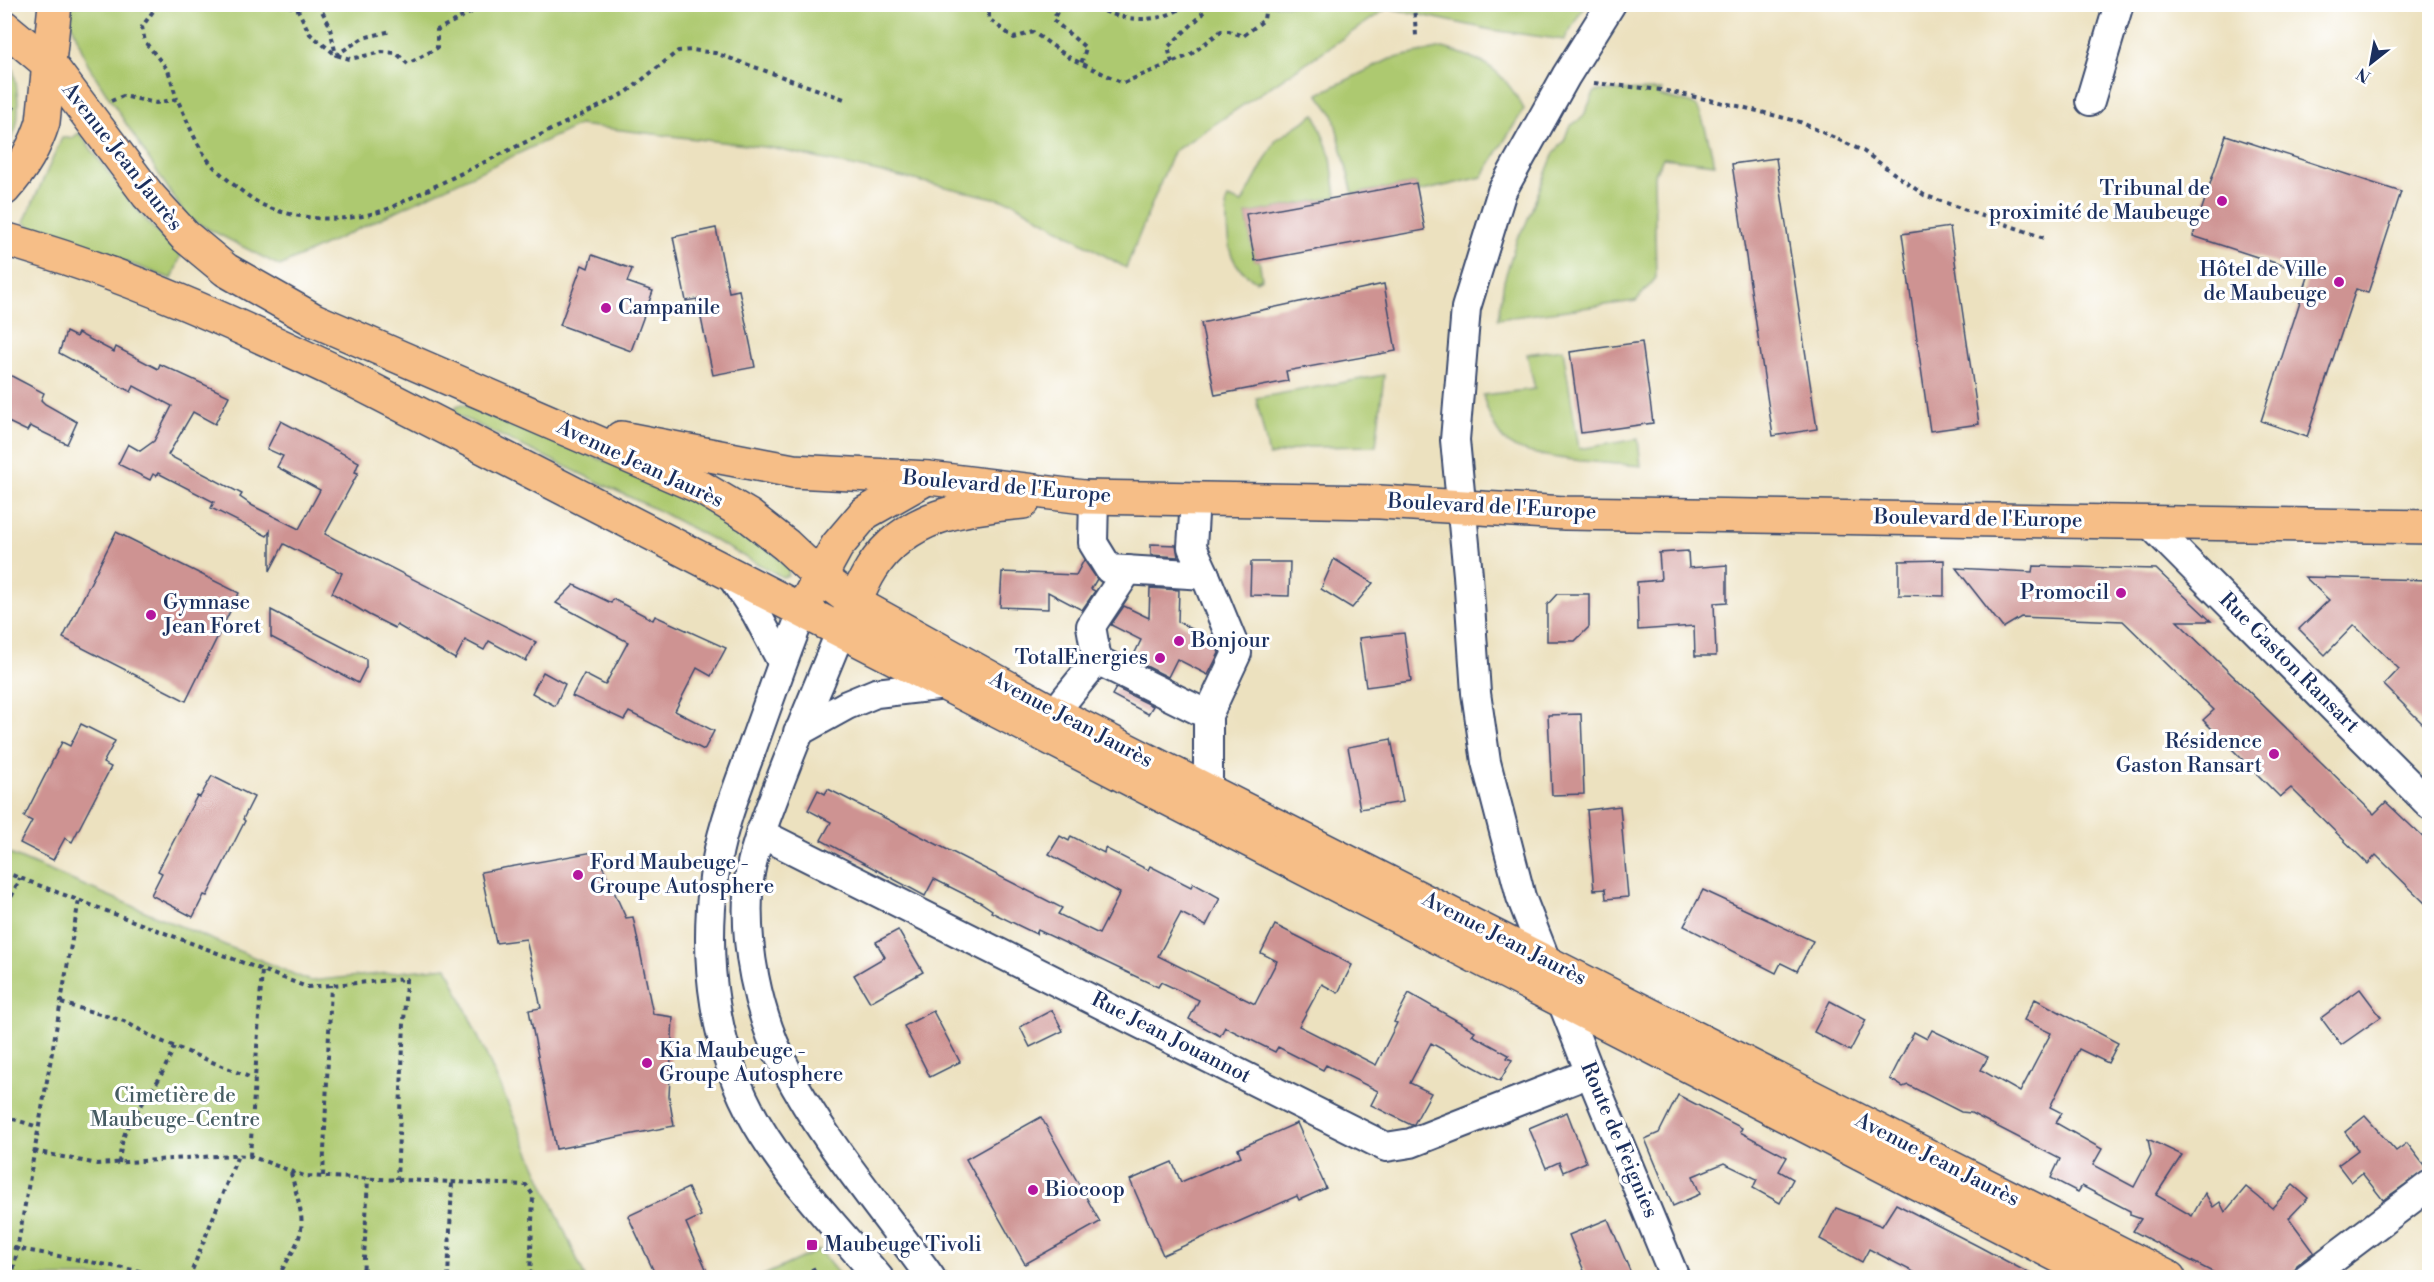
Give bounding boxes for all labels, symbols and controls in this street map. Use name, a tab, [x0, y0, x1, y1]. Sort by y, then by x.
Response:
north arrow	[2341, 33, 2401, 93]
text: N	[2353, 63, 2374, 87]
street label: Avenue Jean Jaurès	[55, 77, 188, 236]
place label: Tribunal de proximité de Maubeuge	[1989, 176, 2210, 226]
marker: Tribunal de proximité de Maubeuge	[2215, 194, 2229, 208]
place label: Hôtel de Ville de Maubeuge	[2199, 257, 2327, 307]
marker: Hôtel de Ville de Maubeuge	[2332, 275, 2346, 289]
place label: Campanile	[618, 295, 720, 321]
marker: Campanile	[599, 301, 613, 315]
street label: Avenue Jean Jaurès	[552, 414, 727, 514]
street label: Boulevard de l'Europe	[901, 465, 1112, 509]
street label: Boulevard de l'Europe	[1386, 488, 1597, 525]
street label: Boulevard de l'Europe	[1872, 504, 2083, 534]
place label: Promocil	[2020, 580, 2109, 606]
marker: Promocil	[2114, 586, 2128, 600]
street label: Rue Gaston Ransart	[2213, 587, 2365, 739]
place label: Gymnase Jean Foret	[162, 590, 262, 640]
marker: Gymnase Jean Foret	[144, 608, 158, 622]
place label: Bonjour	[1190, 628, 1270, 654]
marker: Bonjour	[1172, 634, 1186, 648]
place label: TotalEnergies	[1015, 645, 1148, 671]
marker: TotalEnergies	[1153, 651, 1167, 665]
street label: Avenue Jean Jaurès	[984, 666, 1157, 774]
place label: Résidence Gaston Ransart	[2116, 729, 2263, 779]
marker: Résidence Gaston Ransart	[2267, 747, 2281, 761]
place label: Ford Maubeuge - Groupe Autosphere	[590, 850, 774, 900]
marker: Ford Maubeuge - Groupe Autosphere	[571, 868, 585, 882]
street label: Avenue Jean Jaurès	[1417, 886, 1590, 992]
street label: Rue Jean Jouannot	[1087, 986, 1256, 1090]
place label: Kia Maubeuge - Groupe Autosphere	[659, 1038, 843, 1088]
marker: Kia Maubeuge - Groupe Autosphere	[640, 1056, 654, 1070]
street label: Route de Feignies	[1574, 1058, 1664, 1222]
park label: Cimetière de Maubeuge-Centre	[90, 1083, 260, 1133]
street label: Avenue Jean Jaurès	[1850, 1107, 2023, 1213]
place label: Biocoop	[1044, 1177, 1125, 1203]
marker: Biocoop	[1026, 1183, 1040, 1197]
place label: Maubeuge Tivoli	[824, 1232, 982, 1258]
marker: Maubeuge Tivoli	[805, 1238, 819, 1252]

